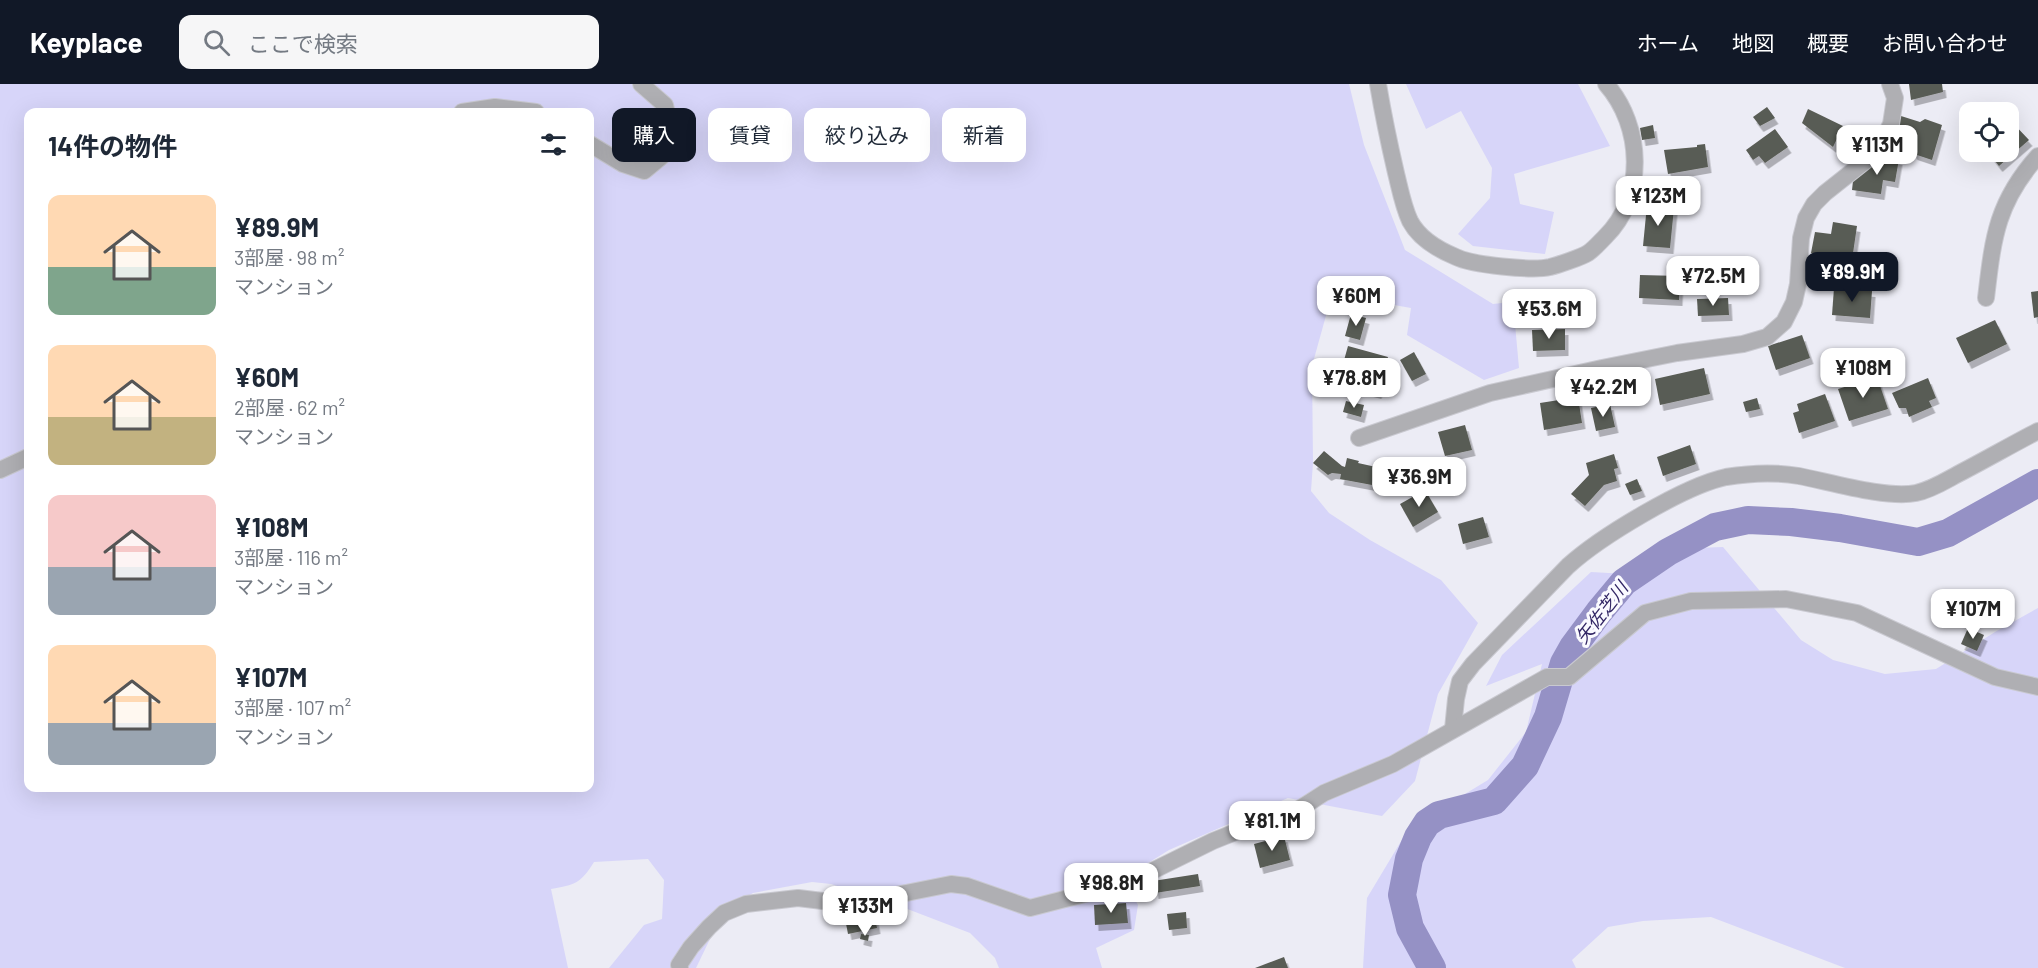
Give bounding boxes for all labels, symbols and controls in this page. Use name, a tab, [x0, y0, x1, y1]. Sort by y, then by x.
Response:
search box	[179, 15, 599, 69]
text: Keyplace	[30, 25, 143, 59]
icon: search	[200, 26, 233, 59]
text: ここで検索	[248, 30, 358, 56]
text: ホーム	[1637, 30, 1699, 55]
text: 地図	[1732, 30, 1774, 55]
text: 概要	[1807, 30, 1849, 55]
text: お問い合わせ	[1882, 30, 2008, 55]
map controls	[1959, 102, 2019, 162]
button: locate	[1959, 102, 2019, 162]
chip: 購入	[612, 108, 696, 162]
chip: 賃貸	[708, 108, 792, 162]
chip: 絞り込み	[804, 108, 930, 162]
chip: 新着	[942, 108, 1026, 162]
pin: ¥113M	[1835, 125, 1919, 176]
icon: filters	[537, 128, 570, 161]
text: 14件の物件	[48, 130, 177, 161]
text: ¥113M	[1850, 132, 1904, 156]
pin: ¥123M	[1616, 176, 1700, 227]
text: ¥123M	[1630, 183, 1686, 207]
text: ¥89.9M	[234, 211, 319, 242]
icon: home	[96, 219, 168, 291]
text: 3部屋 · 98 m²	[234, 245, 344, 269]
pin: ¥89.9M	[1803, 252, 1901, 303]
pin: ¥72.5M	[1664, 256, 1762, 307]
text: ¥89.9M	[1819, 259, 1885, 283]
text: ¥72.5M	[1680, 263, 1746, 287]
text: マンション	[234, 274, 334, 298]
pin: ¥60M	[1320, 276, 1392, 327]
text: ¥60M	[1331, 283, 1381, 307]
pin: ¥53.6M	[1500, 289, 1598, 340]
text: ¥53.6M	[1516, 296, 1582, 320]
pin: ¥108M	[1821, 348, 1905, 399]
text: ¥108M	[1834, 355, 1892, 379]
pin: ¥78.8M	[1305, 358, 1403, 409]
text: ¥60M	[234, 361, 299, 392]
text: ¥78.8M	[1322, 365, 1386, 389]
pin: ¥42.2M	[1554, 367, 1652, 418]
icon: home	[96, 369, 168, 441]
text: ¥42.2M	[1569, 374, 1637, 398]
text: 2部屋 · 62 m²	[234, 395, 345, 419]
text: マンション	[234, 424, 334, 448]
pin: ¥36.9M	[1370, 457, 1468, 508]
text: ¥36.9M	[1386, 464, 1452, 488]
text: ¥108M	[234, 511, 309, 542]
icon: home	[96, 519, 168, 591]
text: 3部屋 · 116 m²	[234, 545, 348, 569]
text: マンション	[234, 574, 334, 598]
water label: 矢佐芝川	[1570, 576, 1633, 648]
pin: ¥107M	[1931, 589, 2015, 640]
text: ¥107M	[1945, 596, 2001, 620]
text: ¥107M	[234, 661, 307, 692]
icon: home	[96, 669, 168, 741]
text: 3部屋 · 107 m²	[234, 695, 351, 719]
text: マンション	[234, 724, 334, 748]
pin: ¥81.1M	[1223, 801, 1321, 852]
text: ¥81.1M	[1243, 808, 1301, 832]
pin: ¥98.8M	[1062, 863, 1160, 914]
text: ¥98.8M	[1078, 870, 1144, 894]
pin: ¥133M	[823, 886, 907, 937]
text: ¥133M	[837, 893, 893, 917]

